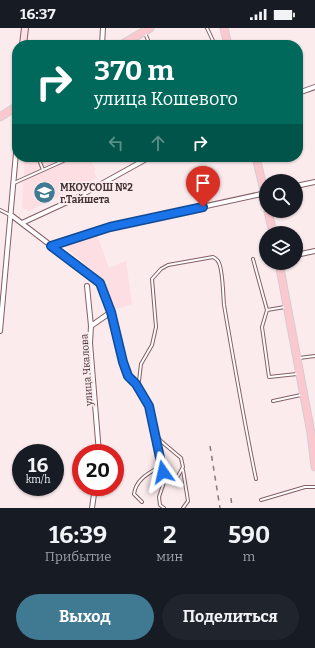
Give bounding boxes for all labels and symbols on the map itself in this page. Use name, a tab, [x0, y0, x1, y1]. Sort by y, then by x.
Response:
pin	[186, 166, 220, 207]
school or university icon: МКОУСОШ №2 г.Тайшета	[32, 180, 58, 206]
place label: МКОУСОШ №2 г.Тайшета	[60, 182, 133, 206]
street label: улица Чкалова	[78, 333, 96, 407]
speed limit sign: 20	[72, 444, 124, 496]
position arrow	[142, 451, 184, 493]

